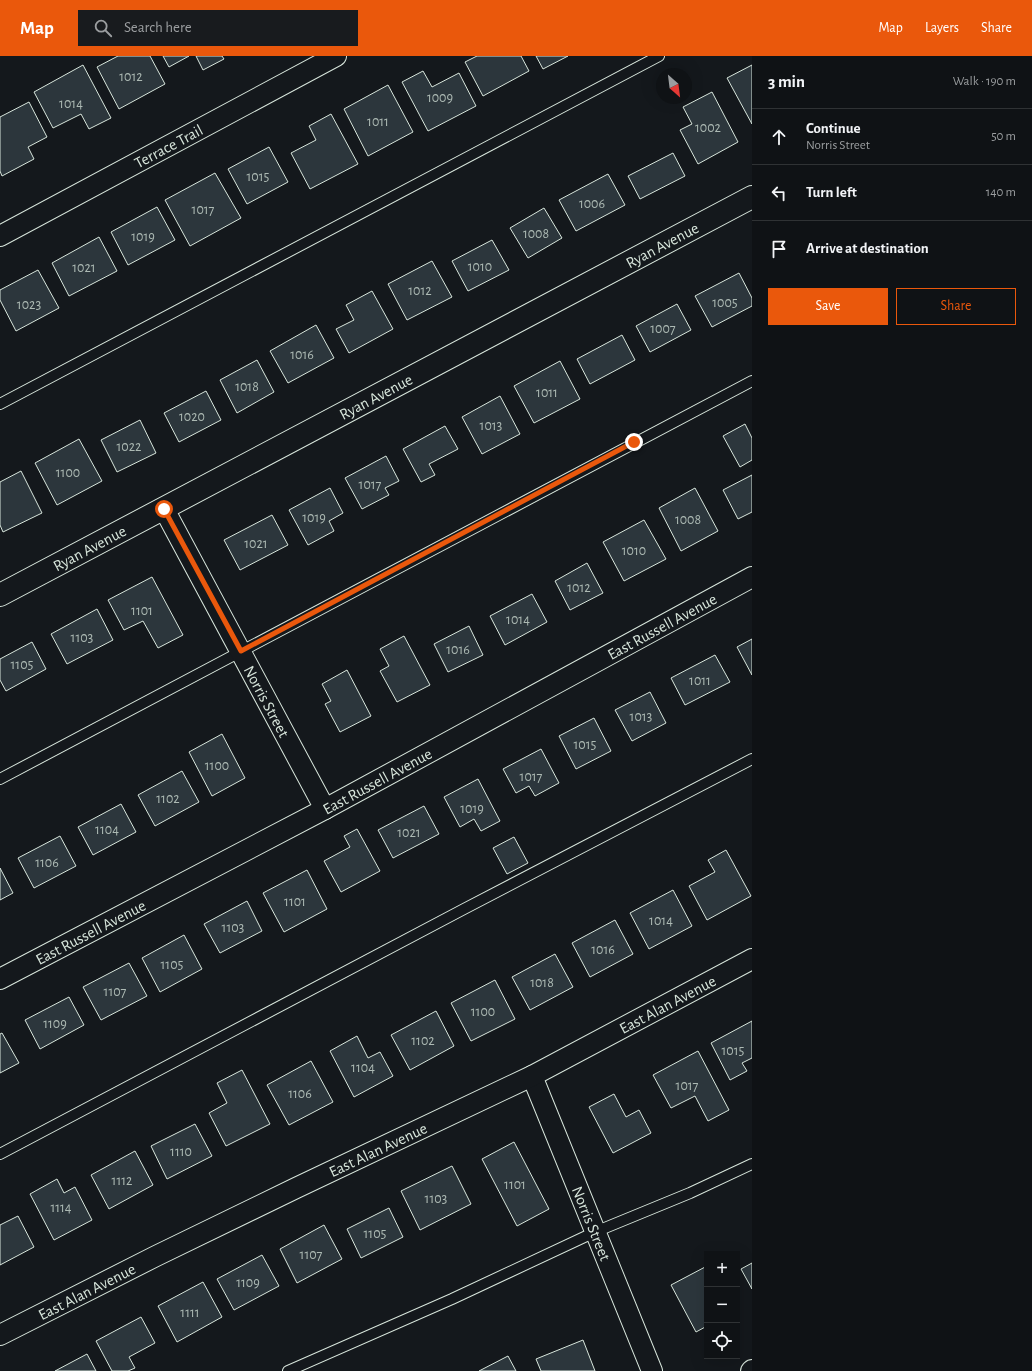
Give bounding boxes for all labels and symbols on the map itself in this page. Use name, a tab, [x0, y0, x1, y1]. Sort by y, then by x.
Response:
north arrow	[656, 68, 692, 104]
house number: 1012	[119, 70, 143, 84]
house number: 1009	[427, 91, 453, 105]
house number: 1014	[59, 97, 83, 111]
house number: 1011	[367, 115, 389, 129]
house number: 1002	[695, 121, 721, 135]
street label: Terrace Trail	[132, 122, 206, 171]
house number: 1015	[247, 170, 270, 184]
house number: 1006	[579, 197, 605, 211]
house number: 1017	[192, 203, 215, 217]
street label: Ryan Avenue	[623, 220, 702, 271]
house number: 1008	[523, 227, 549, 241]
house number: 1019	[131, 230, 155, 244]
house number: 1010	[468, 260, 492, 274]
house number: 1021	[72, 261, 96, 275]
house number: 1012	[408, 284, 432, 298]
house number: 1005	[712, 296, 738, 310]
house number: 1023	[17, 298, 41, 312]
house number: 1007	[650, 322, 676, 336]
house number: 1016	[290, 348, 314, 362]
street label: Ryan Avenue	[337, 371, 415, 423]
house number: 1018	[235, 380, 259, 394]
house number: 1011	[536, 386, 558, 400]
house number: 1020	[179, 410, 205, 424]
house number: 1013	[480, 419, 503, 433]
route end	[625, 433, 643, 451]
house number: 1022	[117, 440, 141, 454]
house number: 1100	[56, 466, 80, 480]
house number: 1017	[359, 478, 382, 492]
route start	[155, 500, 173, 518]
house number: 1019	[302, 511, 326, 525]
house number: 1008	[675, 513, 701, 527]
street label: Ryan Avenue	[51, 523, 129, 574]
house number: 1021	[244, 537, 268, 551]
house number: 1010	[622, 544, 646, 558]
house number: 1012	[567, 581, 591, 595]
street label: East Russell Avenue	[605, 591, 719, 663]
house number: 1101	[131, 604, 153, 618]
house number: 1014	[506, 613, 530, 627]
house number: 1103	[71, 631, 94, 645]
house number: 1016	[446, 643, 470, 657]
house number: 1105	[11, 658, 34, 672]
street label: Norris Street	[241, 663, 292, 740]
house number: 1011	[689, 674, 711, 688]
house number: 1013	[630, 710, 653, 724]
house number: 1015	[574, 738, 597, 752]
street label: East Russell Avenue	[320, 746, 435, 818]
house number: 1100	[205, 759, 229, 773]
house number: 1017	[520, 770, 543, 784]
house number: 1102	[156, 792, 180, 806]
house number: 1019	[460, 802, 484, 816]
house number: 1104	[95, 823, 119, 837]
house number: 1021	[397, 826, 421, 840]
house number: 1106	[35, 856, 59, 870]
house number: 1101	[284, 895, 306, 909]
street label: East Russell Avenue	[33, 897, 148, 968]
house number: 1014	[649, 914, 673, 928]
house number: 1103	[222, 921, 245, 935]
house number: 1016	[591, 943, 615, 957]
house number: 1105	[161, 958, 184, 972]
street label: East Alan Avenue	[617, 973, 719, 1037]
house number: 1018	[530, 976, 554, 990]
house number: 1107	[104, 985, 127, 999]
house number: 1100	[471, 1005, 495, 1019]
house number: 1109	[43, 1017, 67, 1031]
house number: 1102	[411, 1034, 435, 1048]
house number: 1015	[722, 1044, 745, 1058]
house number: 1104	[351, 1061, 375, 1075]
house number: 1017	[676, 1079, 699, 1093]
house number: 1106	[288, 1087, 312, 1101]
street label: East Alan Avenue	[327, 1120, 430, 1180]
house number: 1110	[170, 1145, 192, 1159]
house number: 1112	[112, 1174, 132, 1188]
house number: 1101	[504, 1178, 526, 1192]
street label: Norris Street	[569, 1184, 613, 1263]
house number: 1103	[425, 1192, 448, 1206]
house number: 1114	[50, 1201, 72, 1215]
house number: 1105	[364, 1227, 387, 1241]
house number: 1107	[300, 1248, 323, 1262]
street label: East Alan Avenue	[36, 1261, 138, 1323]
house number: 1109	[236, 1276, 260, 1290]
house number: 1111	[180, 1306, 200, 1320]

